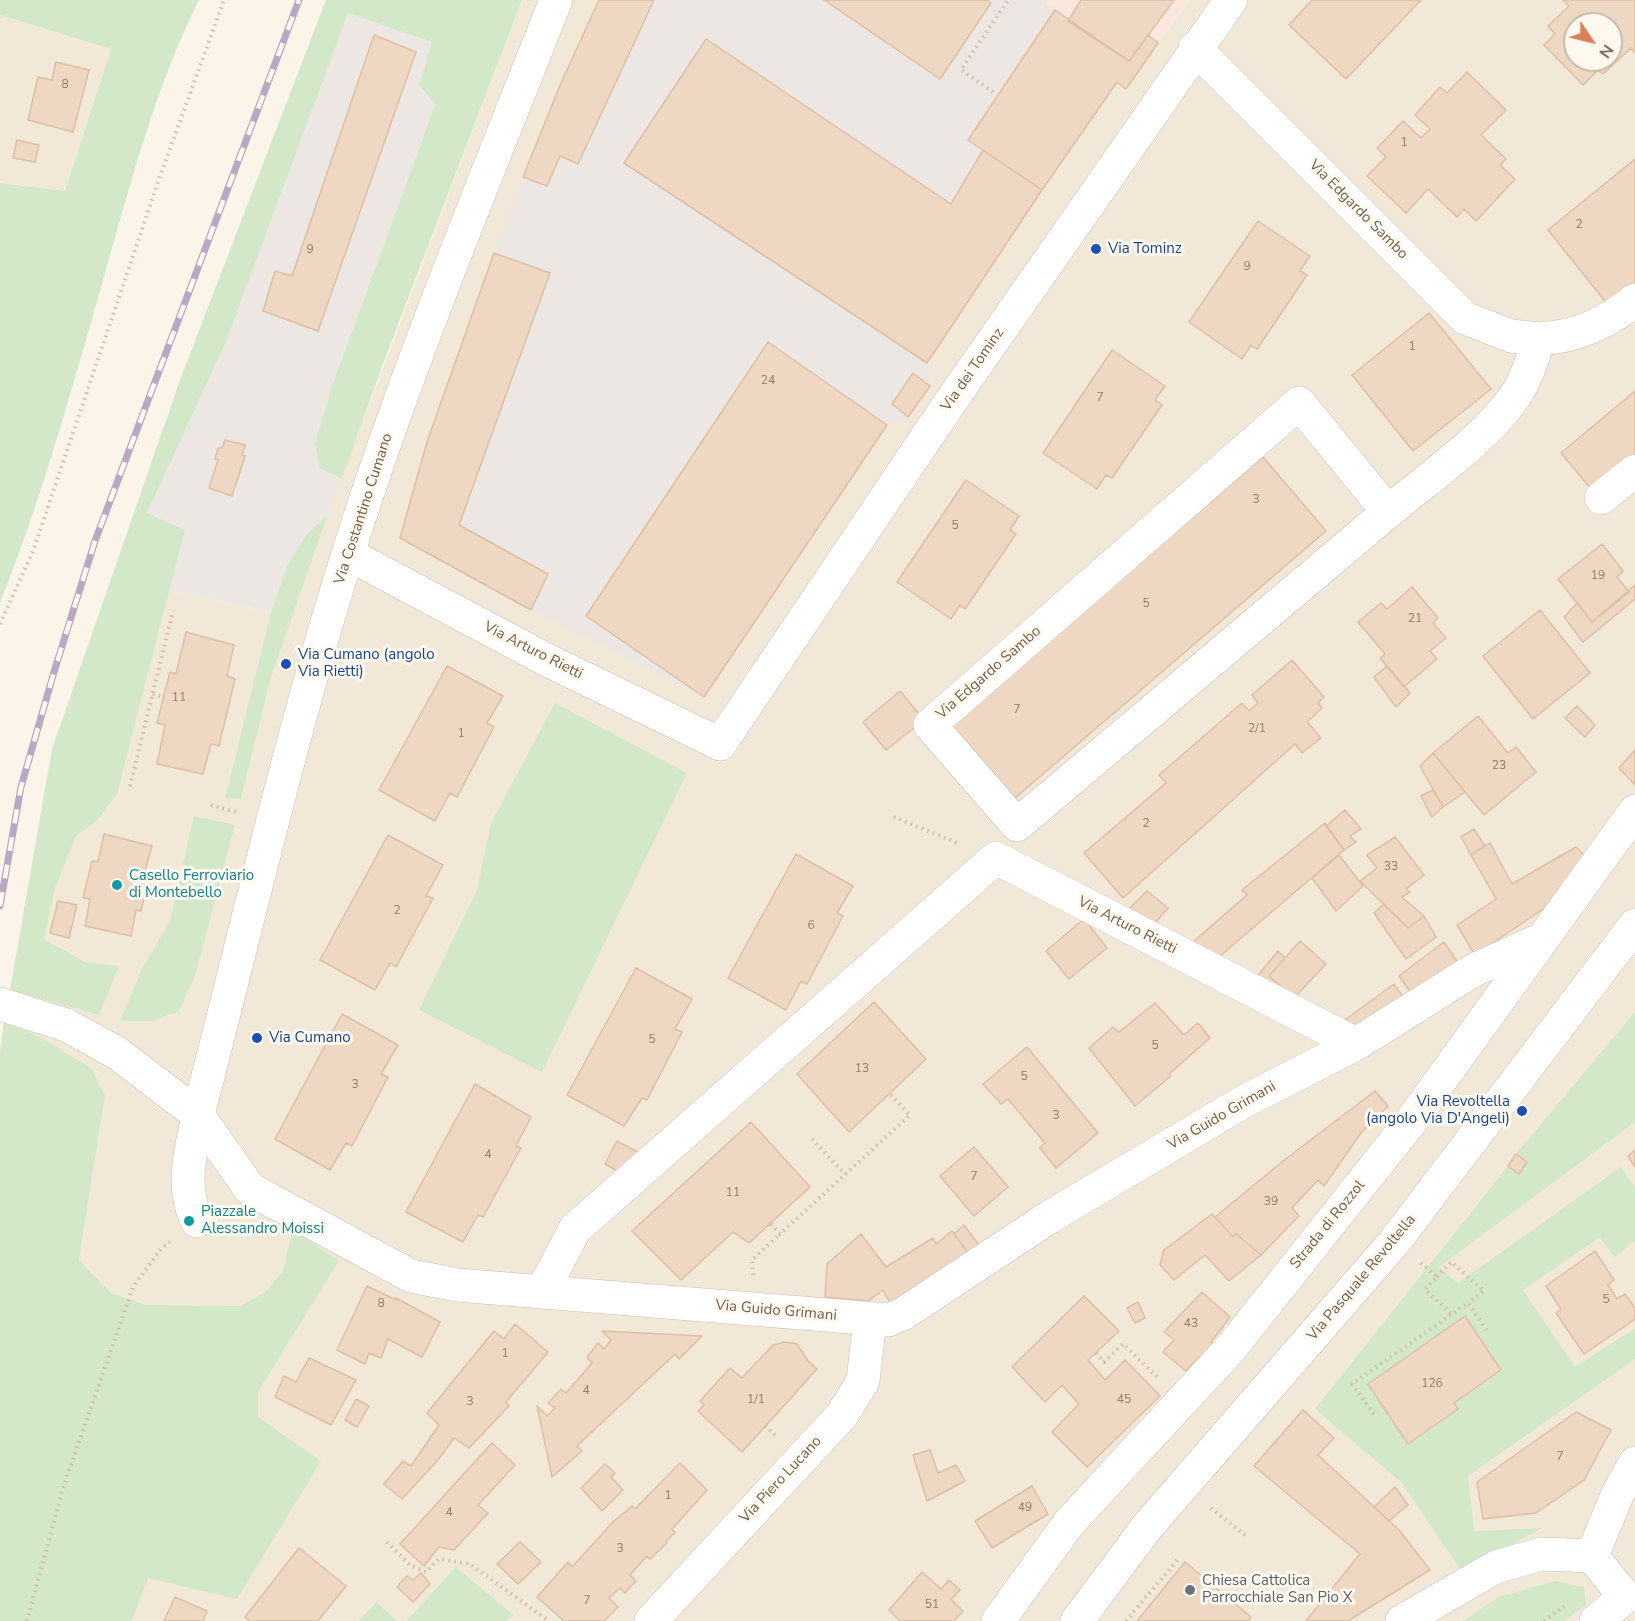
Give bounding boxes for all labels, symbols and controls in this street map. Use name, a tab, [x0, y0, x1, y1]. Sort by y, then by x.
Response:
north arrow	[1563, 12, 1623, 72]
text: N	[1594, 40, 1619, 62]
house number: 8	[61, 78, 69, 92]
house number: 1	[1400, 136, 1408, 150]
street label: Via Edgardo Sambo	[1305, 157, 1411, 263]
house number: 2	[1575, 218, 1583, 232]
place label: Via Tominz	[1108, 240, 1182, 258]
marker: Via Tominz	[1089, 242, 1103, 256]
house number: 9	[306, 243, 314, 257]
house number: 9	[1243, 260, 1251, 274]
street label: Via dei Tominz	[938, 325, 1008, 415]
house number: 1	[1408, 340, 1416, 354]
house number: 24	[761, 374, 775, 388]
house number: 7	[1096, 391, 1104, 405]
street label: Via Costantino Cumano	[331, 431, 397, 587]
house number: 3	[1252, 493, 1260, 507]
house number: 5	[951, 519, 959, 533]
house number: 19	[1591, 569, 1605, 583]
house number: 5	[1142, 597, 1150, 611]
house number: 21	[1408, 612, 1422, 626]
street label: Via Arturo Rietti	[480, 618, 586, 684]
street label: Via Edgardo Sambo	[933, 623, 1045, 723]
place label: Via Cumano (angolo Via Rietti)	[298, 646, 435, 681]
marker: Via Cumano (angolo Via Rietti)	[279, 657, 293, 671]
house number: 11	[172, 691, 186, 705]
house number: 7	[1013, 703, 1021, 717]
house number: 2/1	[1248, 722, 1266, 736]
house number: 1	[457, 727, 465, 741]
house number: 23	[1492, 759, 1506, 773]
house number: 2	[1142, 817, 1150, 831]
house number: 33	[1384, 860, 1398, 874]
place label: Casello Ferroviario di Montebello	[129, 867, 254, 902]
marker: Casello Ferroviario di Montebello	[110, 878, 124, 892]
street label: Via Arturo Rietti	[1074, 893, 1180, 959]
house number: 2	[393, 904, 401, 918]
house number: 6	[807, 919, 815, 933]
place label: Via Cumano	[269, 1029, 351, 1047]
marker: Via Cumano	[250, 1031, 264, 1045]
house number: 5	[648, 1033, 656, 1047]
house number: 5	[1151, 1039, 1159, 1053]
house number: 13	[855, 1062, 869, 1076]
house number: 5	[1020, 1070, 1028, 1084]
house number: 3	[351, 1078, 359, 1092]
street label: Via Guido Grimani	[1165, 1078, 1279, 1154]
place label: Via Revoltella (angolo Via D'Angeli)	[1366, 1093, 1510, 1128]
marker: Via Revoltella (angolo Via D'Angeli)	[1515, 1104, 1529, 1118]
house number: 3	[1052, 1109, 1060, 1123]
house number: 4	[484, 1148, 492, 1162]
house number: 7	[970, 1170, 978, 1184]
street label: Strada di Rozzol	[1287, 1177, 1369, 1273]
house number: 11	[726, 1186, 740, 1200]
house number: 39	[1264, 1195, 1278, 1209]
place label: Piazzale Alessandro Moissi	[201, 1203, 324, 1238]
street label: Via Pasquale Revoltella	[1304, 1211, 1420, 1345]
marker: Piazzale Alessandro Moissi	[182, 1214, 196, 1228]
house number: 5	[1602, 1293, 1610, 1307]
house number: 8	[377, 1297, 385, 1311]
street label: Via Guido Grimani	[715, 1297, 837, 1325]
house number: 43	[1184, 1317, 1198, 1331]
house number: 1	[501, 1347, 509, 1361]
house number: 126	[1421, 1377, 1443, 1391]
house number: 4	[582, 1384, 590, 1398]
house number: 1/1	[747, 1393, 765, 1407]
house number: 45	[1117, 1393, 1131, 1407]
house number: 3	[466, 1395, 474, 1409]
street label: Via Piero Lucano	[736, 1433, 826, 1527]
house number: 7	[1556, 1450, 1564, 1464]
house number: 1	[664, 1489, 672, 1503]
house number: 49	[1018, 1501, 1032, 1515]
house number: 4	[445, 1506, 453, 1520]
house number: 3	[616, 1542, 624, 1556]
place label: Chiesa Cattolica Parrocchiale San Pio X	[1202, 1572, 1352, 1607]
marker: Chiesa Cattolica Parrocchiale San Pio X	[1183, 1583, 1197, 1597]
house number: 7	[583, 1594, 591, 1608]
house number: 51	[925, 1598, 939, 1612]

